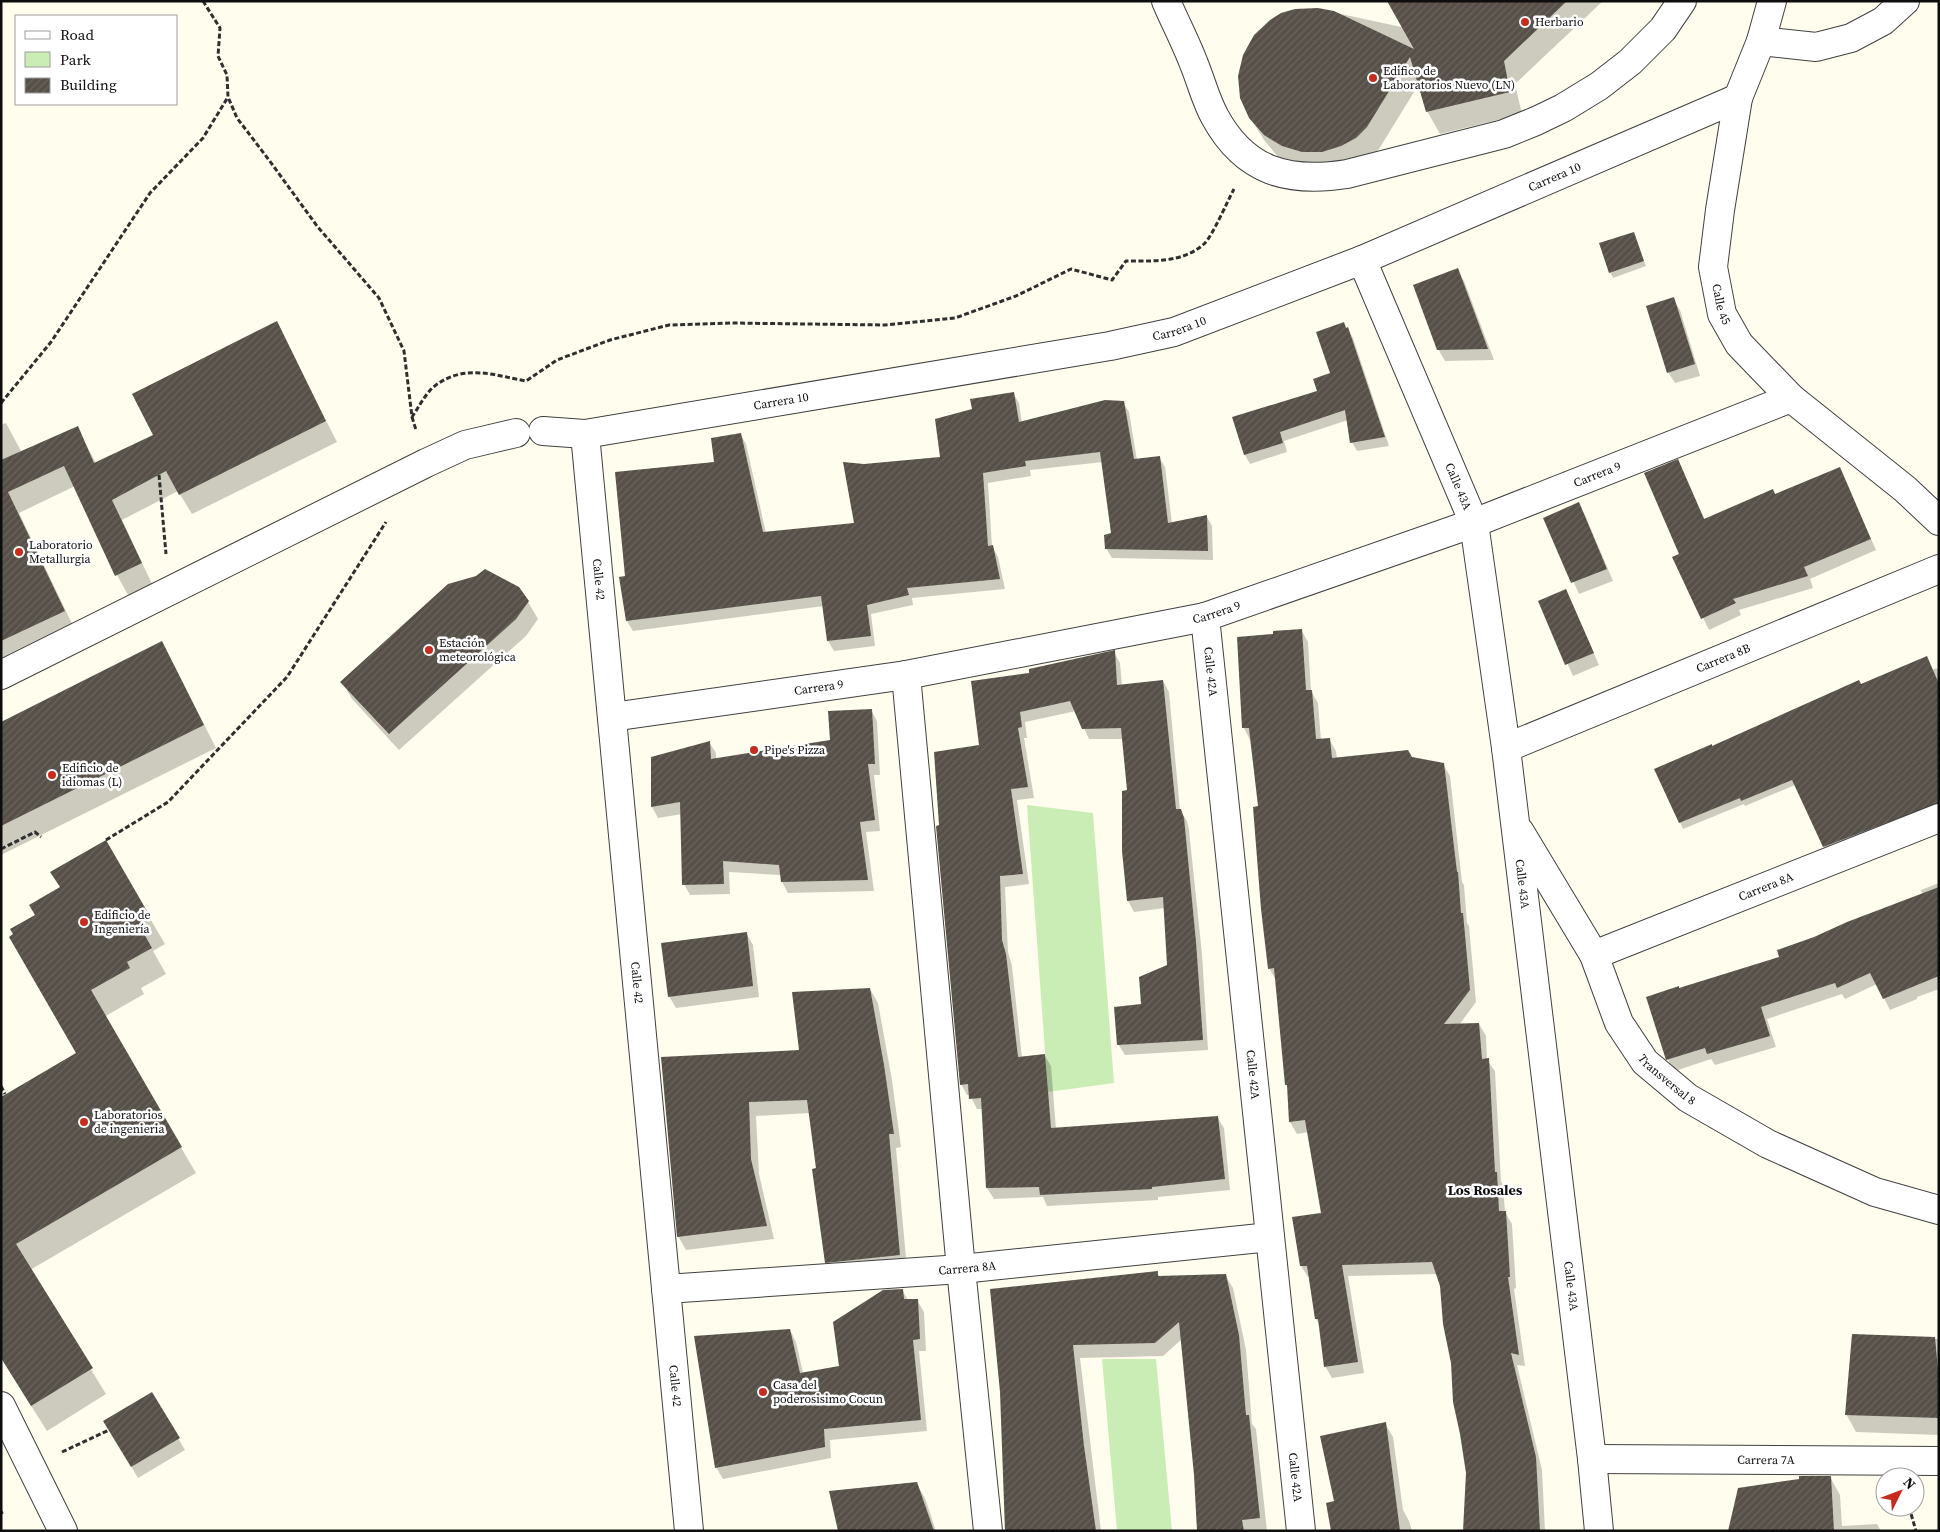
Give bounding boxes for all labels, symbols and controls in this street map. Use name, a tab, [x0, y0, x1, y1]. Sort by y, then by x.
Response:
place label: Herbario	[1535, 14, 1584, 30]
legend	[15, 15, 178, 105]
marker: Herbario	[1519, 16, 1531, 28]
text: Road	[60, 24, 94, 45]
text: Park	[60, 49, 92, 70]
place label: Edifico de Laboratorios Nuevo (LN)	[1383, 63, 1515, 93]
marker: Edifico de Laboratorios Nuevo (LN)	[1367, 72, 1379, 84]
text: Building	[60, 74, 117, 95]
street label: Carrera 10	[1526, 159, 1583, 195]
street label: Calle 45	[1708, 282, 1734, 328]
street label: Carrera 10	[1151, 312, 1209, 344]
street label: Carrera 10	[752, 389, 810, 414]
street label: Carrera 9	[1571, 458, 1623, 491]
street label: Calle 43A	[1441, 460, 1476, 512]
place label: Laboratorio Metallurgia	[29, 537, 93, 567]
marker: Laboratorio Metallurgia	[13, 546, 25, 558]
street label: Calle 42	[589, 558, 609, 601]
street label: Carrera 9	[1191, 597, 1243, 627]
place label: Estación meteorológica	[439, 635, 517, 665]
street label: Carrera 8B	[1694, 640, 1753, 677]
marker: Estación meteorológica	[423, 644, 435, 656]
street label: Calle 42A	[1200, 646, 1221, 697]
street label: Carrera 9	[793, 676, 845, 699]
place label: Pipe's Pizza	[764, 742, 826, 758]
marker: Pipe's Pizza	[748, 744, 760, 756]
place label: Edificio de idiomas (L)	[62, 760, 122, 790]
marker: Edificio de idiomas (L)	[46, 769, 58, 781]
street label: Calle 43A	[1512, 858, 1533, 910]
street label: Carrera 8A	[1736, 869, 1796, 905]
place label: Edificio de Ingeniería	[94, 907, 151, 937]
marker: Edificio de Ingeniería	[78, 916, 90, 928]
street label: Calle 42	[627, 961, 647, 1004]
street label: Calle 42A	[1242, 1049, 1264, 1100]
street label: Transversal 8	[1634, 1051, 1699, 1109]
place label: Laboratorios de ingenieria	[94, 1107, 165, 1137]
marker: Laboratorios de ingenieria	[78, 1116, 90, 1128]
district label: Los Rosales	[1448, 1180, 1523, 1200]
street label: Carrera 8A	[938, 1257, 997, 1279]
street label: Calle 43A	[1560, 1260, 1582, 1312]
street label: Calle 42	[665, 1364, 685, 1407]
place label: Casa del poderosisimo Cocun	[773, 1377, 883, 1407]
marker: Casa del poderosisimo Cocun	[757, 1386, 769, 1398]
street label: Calle 42A	[1285, 1452, 1306, 1503]
street label: Carrera 7A	[1737, 1452, 1795, 1468]
north arrow	[1875, 1467, 1925, 1517]
text: N	[1899, 1473, 1921, 1494]

